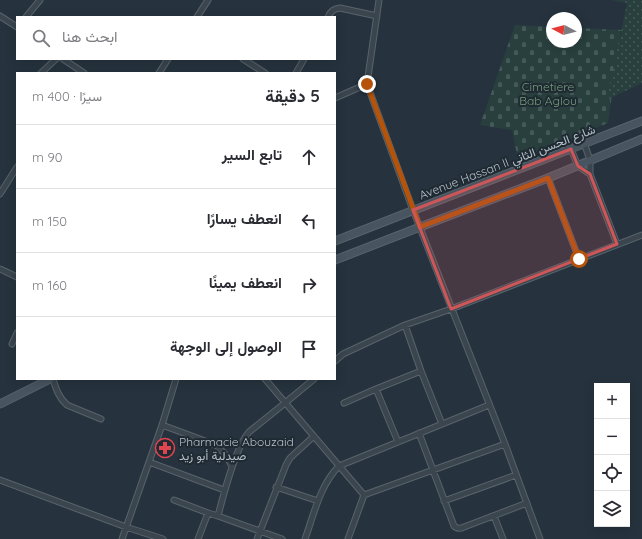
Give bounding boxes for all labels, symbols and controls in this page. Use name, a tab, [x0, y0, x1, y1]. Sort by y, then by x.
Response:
north arrow	[546, 12, 582, 48]
search box	[16, 16, 336, 60]
icon: search	[30, 27, 52, 49]
text: ابحث هنا	[62, 27, 118, 46]
route end	[358, 75, 376, 93]
park label: Cimetiere Bab Aglou	[519, 79, 577, 108]
text: 5 دقيقة	[265, 85, 320, 106]
text: سيرًا · 400 m	[32, 88, 102, 104]
street label: Avenue Hassan II شارع الحسن الثاني	[417, 121, 598, 205]
text: تابع السير	[222, 145, 282, 164]
icon: ahead	[298, 146, 320, 168]
text: 90 m	[32, 149, 62, 165]
text: انعطف يسارًا	[207, 209, 282, 228]
icon: left	[298, 210, 320, 232]
text: 150 m	[32, 213, 67, 229]
route start	[570, 250, 588, 268]
text: انعطف يمينًا	[209, 273, 282, 292]
icon: right	[298, 274, 320, 296]
text: 160 m	[32, 277, 67, 293]
text: الوصول إلى الوجهة	[170, 337, 282, 356]
icon: arrive	[298, 338, 320, 360]
map controls	[594, 383, 630, 527]
button: +	[594, 383, 630, 419]
button: −	[594, 419, 630, 455]
place label: Pharmacie Abouzaid صيدلية أبو زيد	[179, 434, 294, 464]
pharmacy icon: Pharmacie Abouzaid صيدلية أبو زيد	[154, 437, 176, 459]
button: locate	[594, 455, 630, 491]
button: layers	[594, 491, 630, 527]

